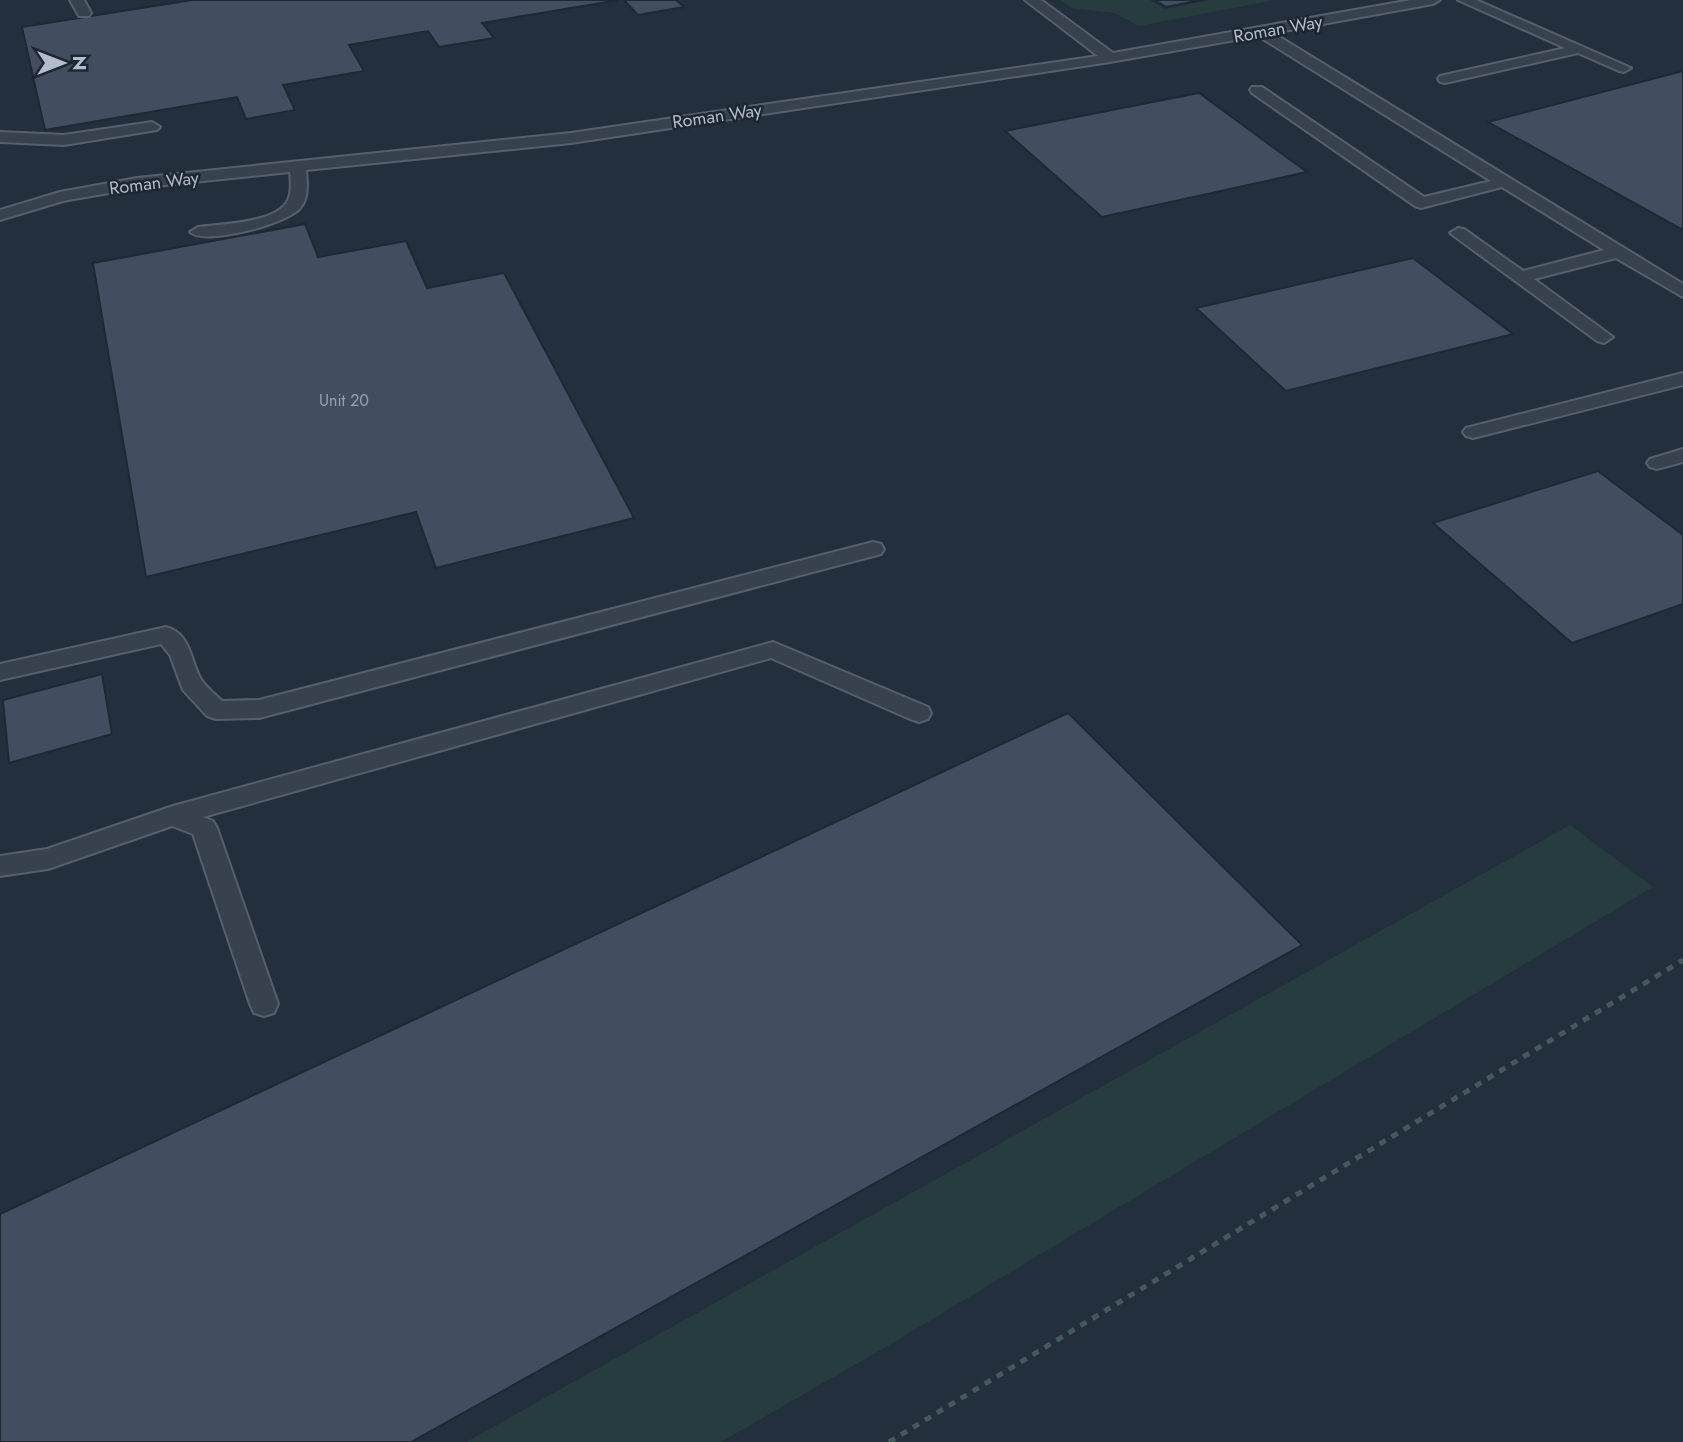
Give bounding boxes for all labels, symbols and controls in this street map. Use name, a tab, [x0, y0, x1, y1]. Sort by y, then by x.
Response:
street label: Roman Way	[1231, 8, 1325, 50]
north arrow	[28, 28, 98, 98]
text: N	[66, 55, 93, 71]
street label: Roman Way	[671, 97, 763, 135]
street label: Roman Way	[108, 165, 200, 201]
house number: Unit 20	[319, 389, 369, 412]

